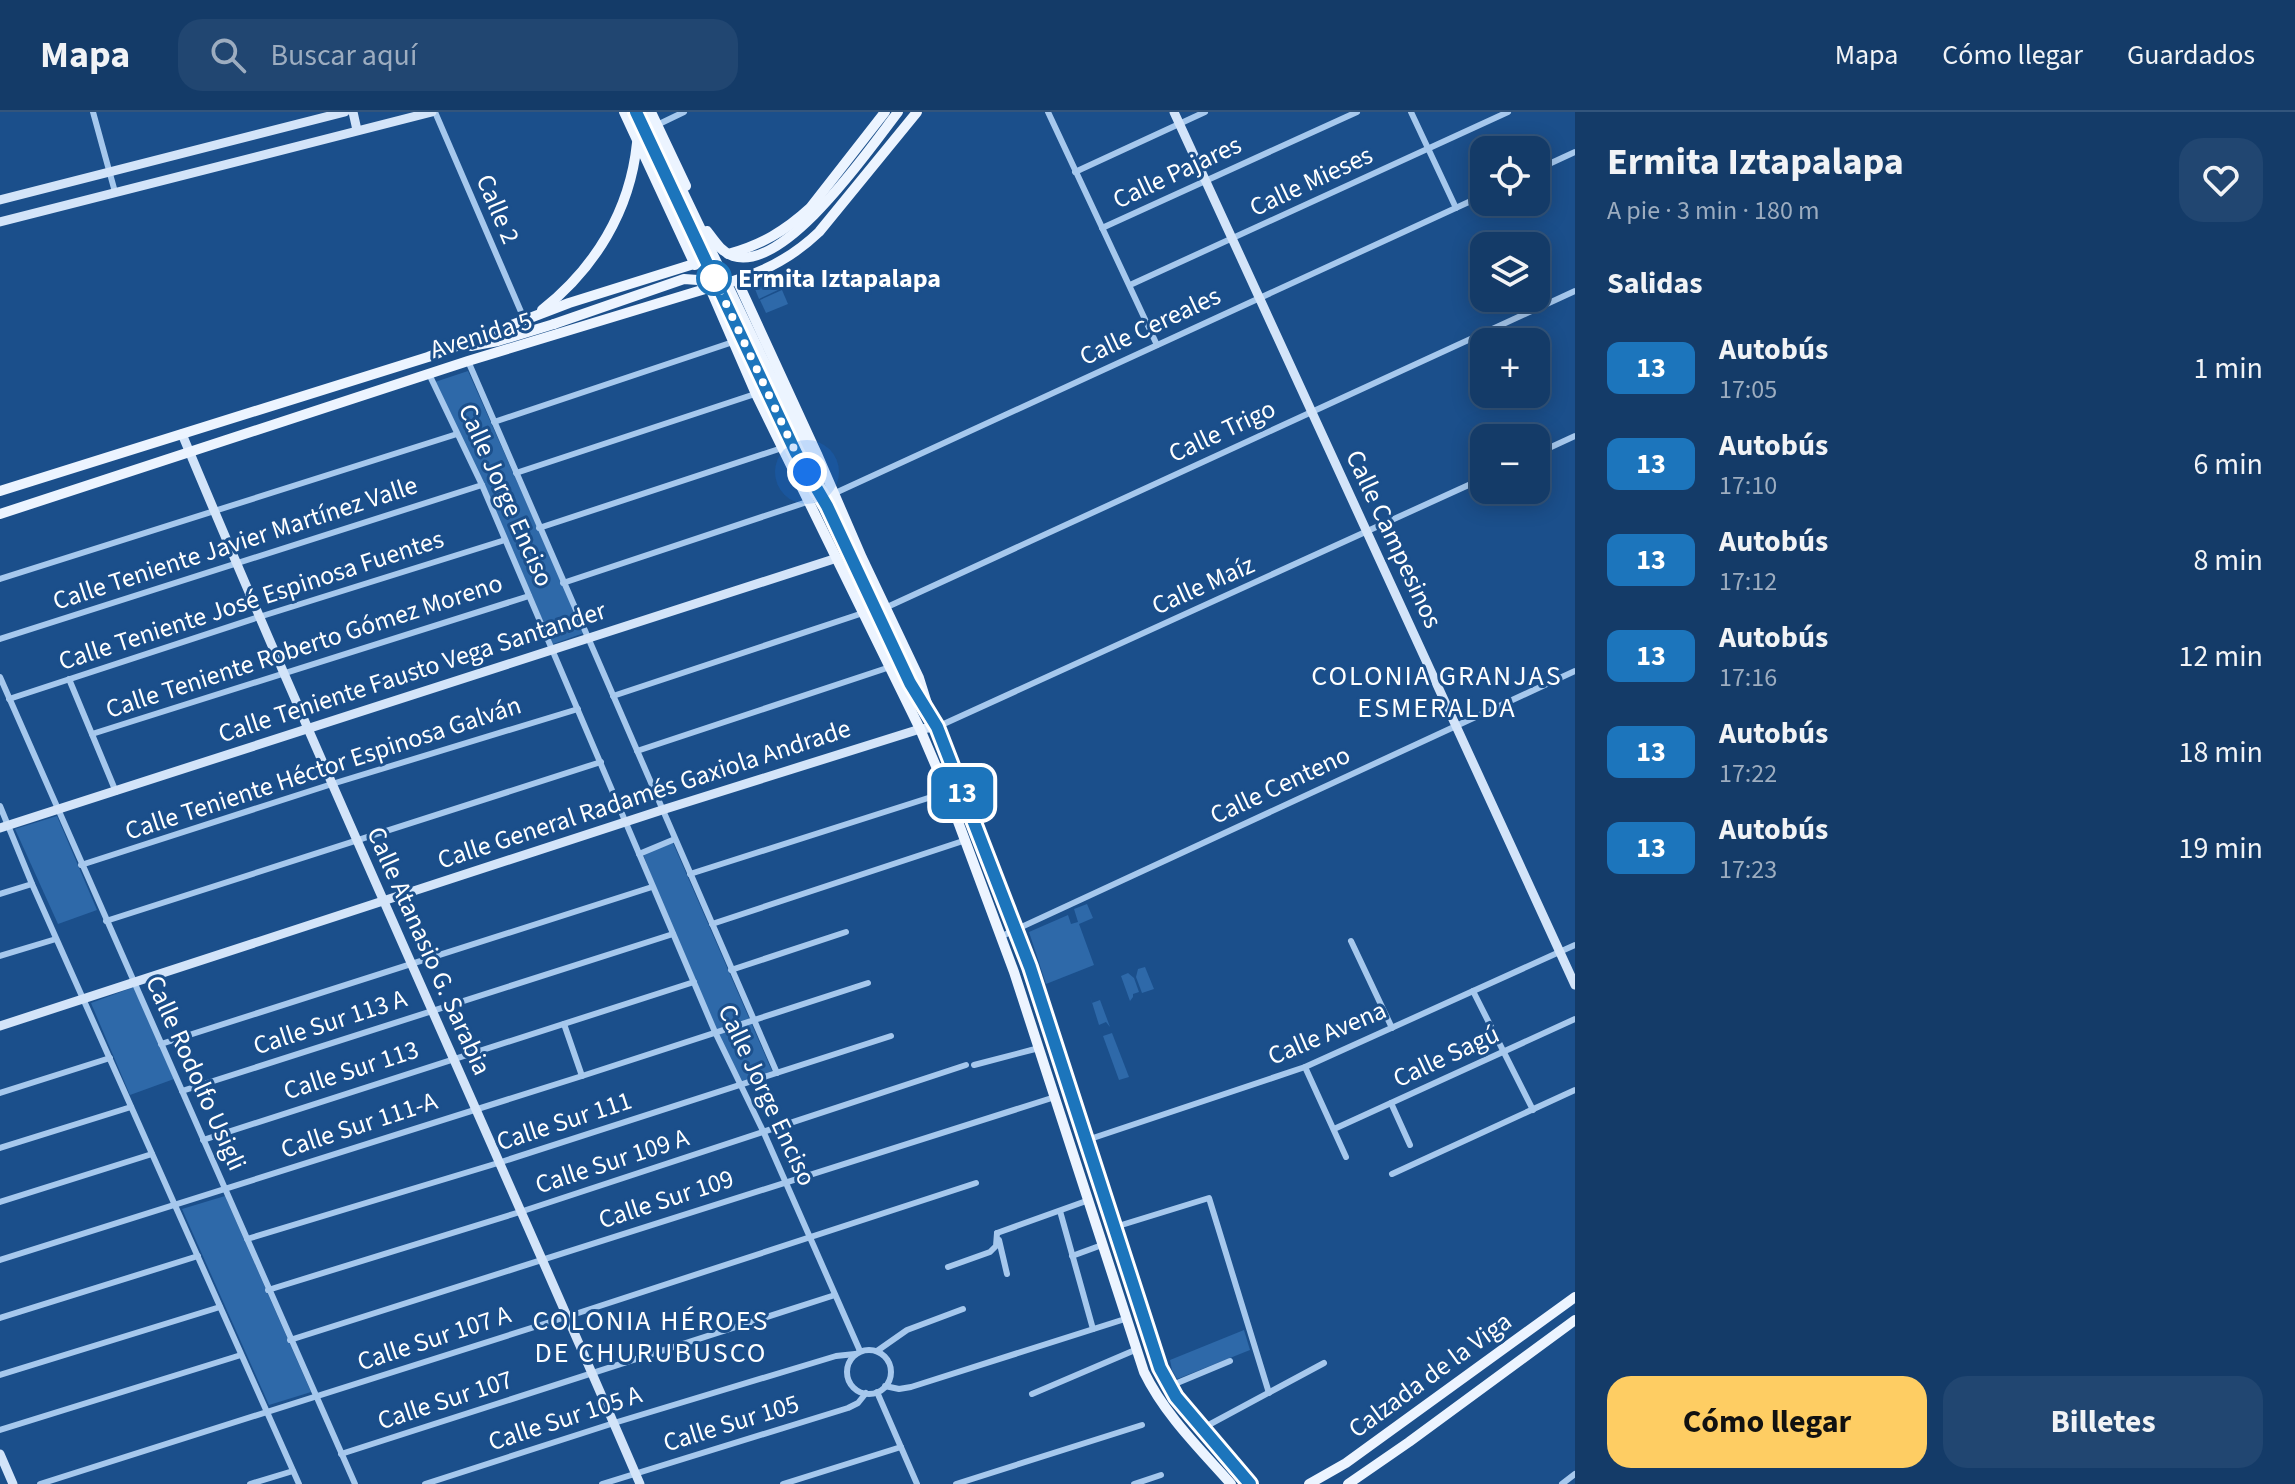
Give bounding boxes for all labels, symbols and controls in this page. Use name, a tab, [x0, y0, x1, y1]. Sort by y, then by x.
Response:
search box	[178, 19, 738, 91]
text: Mapa	[40, 28, 130, 82]
icon: search	[206, 33, 250, 77]
text: Buscar aquí	[270, 34, 417, 77]
text: Mapa	[1835, 35, 1898, 75]
text: Cómo llegar	[1942, 35, 2083, 75]
text: Guardados	[2127, 35, 2255, 75]
street label: Calle Pajares	[1107, 126, 1247, 218]
text: Ermita Iztapalapa	[1607, 135, 1904, 189]
street label: Calle Mieses	[1243, 136, 1379, 226]
map controls	[1470, 136, 1550, 504]
button: locate	[1470, 136, 1550, 216]
button: heart	[2179, 138, 2263, 222]
street label: Calle 2	[467, 169, 529, 249]
text: A pie · 3 min · 180 m	[1607, 192, 1820, 229]
button: layers	[1470, 232, 1550, 312]
place label: Ermita Iztapalapa	[738, 260, 941, 297]
marker: Ermita Iztapalapa	[697, 261, 731, 295]
text: Salidas	[1607, 262, 1703, 305]
street label: Calle Cereales	[1073, 277, 1227, 375]
street label: Avenida 5	[425, 302, 537, 368]
button: +	[1470, 328, 1550, 408]
text: Autobús	[1719, 328, 1828, 371]
text: 1 min	[2193, 347, 2263, 390]
text: 13	[1636, 348, 1666, 388]
text: 17:05	[1719, 371, 1777, 408]
street label: Calle Trigo	[1162, 390, 1282, 472]
street label: Calle Jorge Enciso	[449, 398, 563, 592]
button: −	[1470, 424, 1550, 504]
text: Autobús	[1719, 424, 1828, 467]
text: 6 min	[2193, 443, 2263, 486]
street label: Calle Campesinos	[1337, 444, 1452, 634]
text: 13	[1636, 444, 1666, 484]
your location	[787, 452, 827, 492]
street label: Calle Teniente Javier Martínez Valle	[48, 466, 422, 620]
text: 17:10	[1719, 467, 1777, 504]
street label: Calle Teniente José Espinosa Fuentes	[54, 520, 448, 680]
text: Autobús	[1719, 520, 1828, 563]
text: 8 min	[2193, 539, 2263, 582]
text: 13	[1636, 540, 1666, 580]
street label: Calle Maíz	[1146, 546, 1260, 624]
text: 17:12	[1719, 563, 1777, 600]
street label: Calle Teniente Roberto Gómez Moreno	[101, 564, 507, 728]
street label: Calle Teniente Fausto Vega Santander	[213, 591, 612, 752]
text: Autobús	[1719, 616, 1828, 659]
text: 12 min	[2179, 635, 2263, 678]
text: 13	[1636, 636, 1666, 676]
district label: COLONIA GRANJAS ESMERALDA	[1311, 656, 1563, 728]
text: 17:16	[1719, 659, 1777, 696]
street label: Calle Teniente Héctor Espinosa Galván	[120, 686, 526, 850]
street label: Calle General Radamés Gaxiola Andrade	[433, 710, 855, 878]
text: Autobús	[1719, 712, 1828, 755]
text: 18 min	[2179, 731, 2263, 774]
text: 13	[1636, 732, 1666, 772]
street label: Calle Centeno	[1204, 736, 1356, 834]
text: 17:22	[1719, 755, 1777, 792]
line badge: 13	[926, 767, 998, 819]
text: 13	[947, 773, 977, 813]
text: Autobús	[1719, 808, 1828, 851]
street label: Calle Atanasio G. Sarabia	[358, 821, 500, 1081]
text: 19 min	[2179, 827, 2263, 870]
text: 13	[1636, 828, 1666, 868]
text: 17:23	[1719, 851, 1777, 888]
street label: Calle Rodolfo Usigli	[136, 970, 256, 1176]
street label: Calle Sur 113 A	[248, 979, 412, 1064]
street label: Calle Avena	[1262, 991, 1392, 1075]
street label: Calle Jorge Enciso	[709, 998, 825, 1192]
street label: Calle Sagú	[1387, 1015, 1505, 1097]
street label: Calle Sur 113	[279, 1031, 423, 1109]
street label: Calle Sur 111-A	[276, 1082, 443, 1168]
street label: Calle Sur 111	[492, 1082, 636, 1160]
street label: Calle Sur 109 A	[531, 1121, 693, 1201]
street label: Calle Sur 109	[594, 1162, 738, 1236]
street label: Calle Sur 107 A	[352, 1295, 516, 1380]
district label: COLONIA HÉROES DE CHURUBUSCO	[533, 1301, 769, 1373]
street label: Calzada de la Viga	[1341, 1303, 1519, 1447]
street label: Calle Sur 107	[373, 1361, 517, 1439]
street label: Calle Sur 105 A	[483, 1375, 647, 1460]
button: Cómo llegar	[1607, 1376, 1927, 1468]
button: Billetes	[1943, 1376, 2263, 1468]
street label: Calle Sur 105	[658, 1385, 804, 1461]

